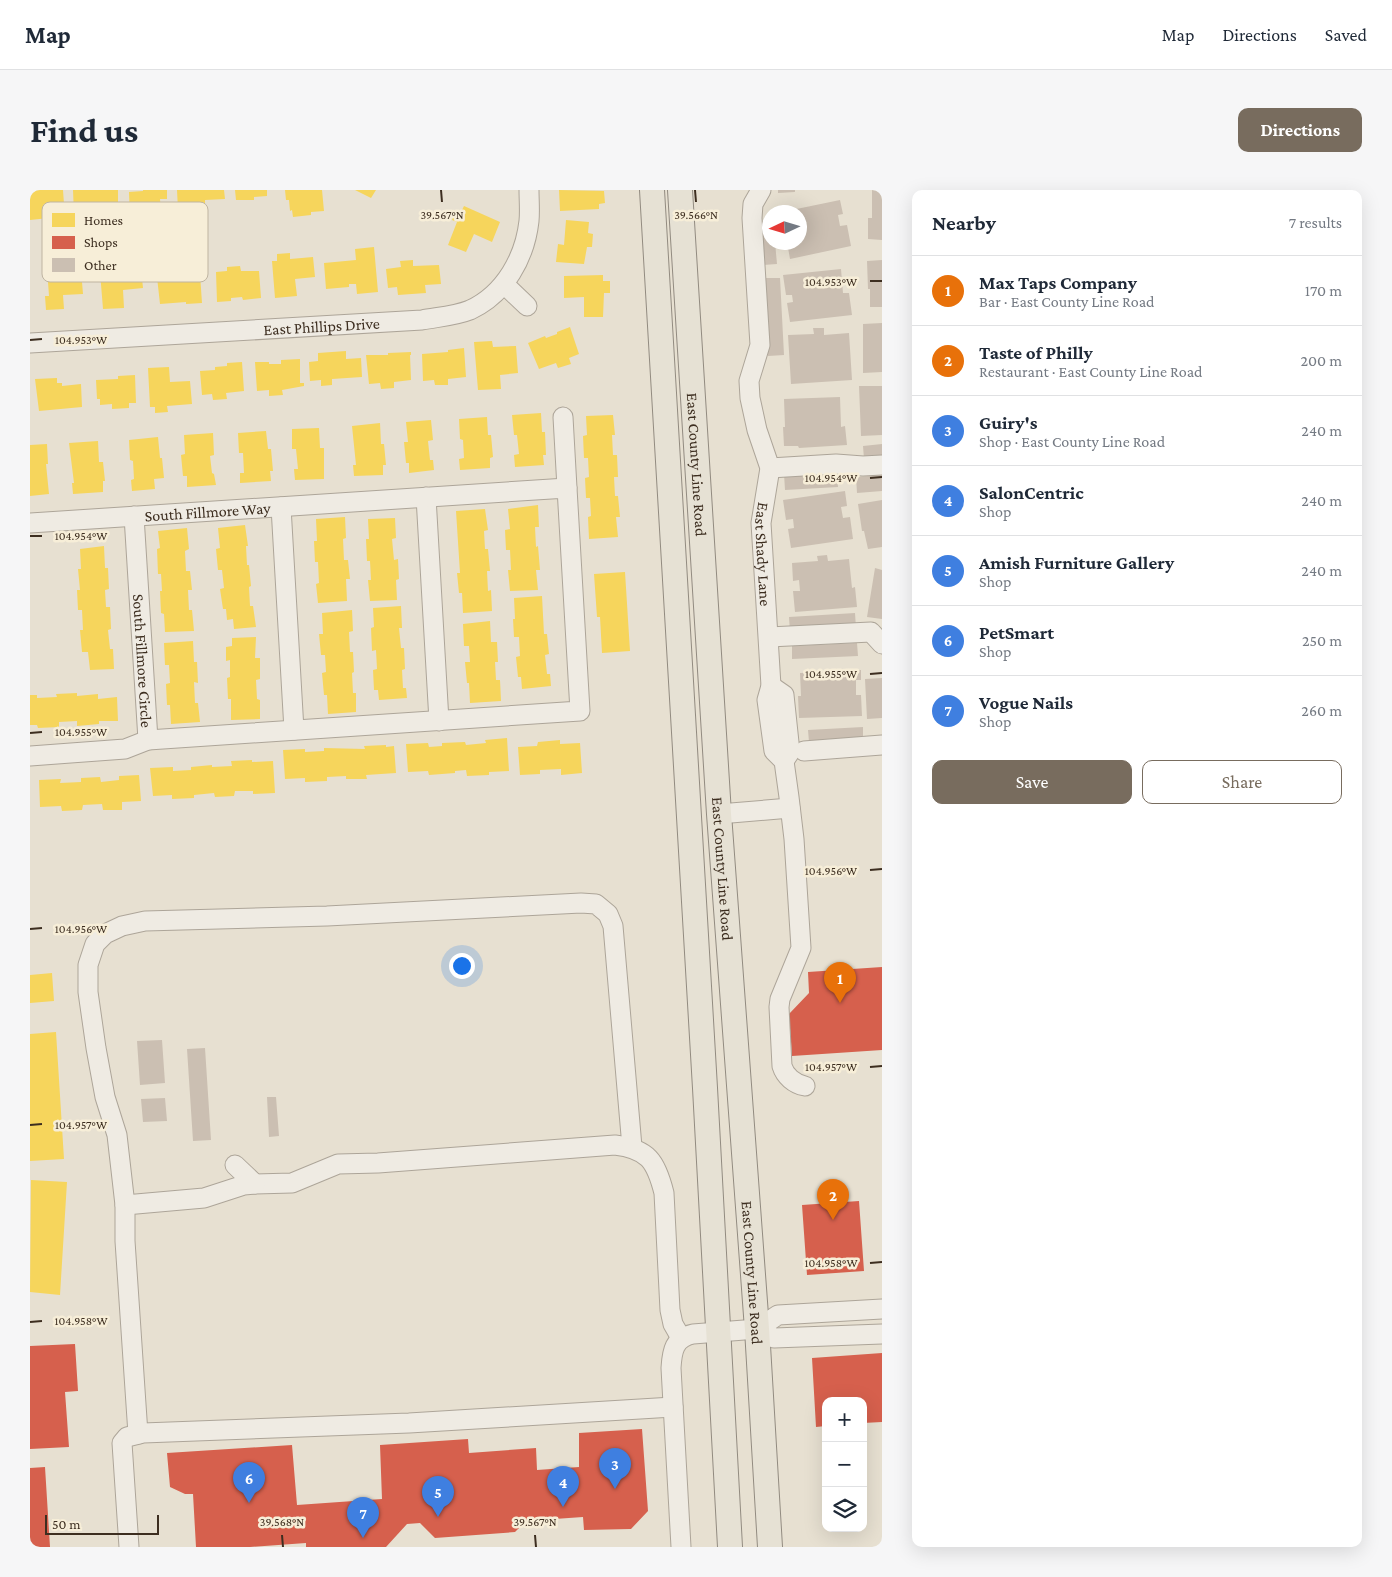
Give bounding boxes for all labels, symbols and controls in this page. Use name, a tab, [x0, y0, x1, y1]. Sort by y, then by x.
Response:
text: Map	[25, 21, 71, 48]
text: Map	[1162, 25, 1194, 45]
text: Directions	[1222, 25, 1297, 45]
text: Saved	[1325, 25, 1367, 45]
button: Directions	[1238, 108, 1362, 152]
text: Find us	[30, 111, 138, 150]
legend	[42, 202, 208, 282]
north arrow	[762, 205, 807, 250]
text: 39.567°N	[420, 208, 464, 222]
text: 39.566°N	[674, 208, 718, 222]
text: Nearby	[932, 211, 996, 235]
text: Homes	[84, 212, 123, 228]
text: 7 results	[1289, 214, 1342, 231]
text: Shops	[84, 234, 118, 250]
text: Other	[84, 257, 117, 273]
text: Max Taps Company	[979, 272, 1137, 293]
text: 104.953°W	[805, 275, 857, 289]
text: 1	[945, 282, 951, 299]
text: 170 m	[1305, 282, 1342, 299]
text: Bar · East County Line Road	[979, 293, 1155, 310]
street label: East Phillips Drive	[263, 314, 380, 338]
text: 104.953°W	[55, 333, 107, 347]
text: Taste of Philly	[979, 342, 1093, 363]
text: 2	[944, 352, 952, 369]
text: 200 m	[1300, 352, 1342, 369]
text: Restaurant · East County Line Road	[979, 363, 1202, 380]
street label: East County Line Road	[684, 392, 710, 537]
text: Guiry's	[979, 412, 1038, 433]
text: 3	[944, 422, 952, 439]
text: 240 m	[1301, 422, 1342, 439]
text: Shop · East County Line Road	[979, 433, 1165, 450]
text: 104.954°W	[805, 471, 857, 485]
text: SalonCentric	[979, 482, 1084, 503]
text: 4	[944, 492, 952, 509]
text: 240 m	[1301, 492, 1342, 509]
street label: South Fillmore Way	[144, 499, 272, 525]
street label: East Shady Lane	[752, 501, 774, 607]
text: Shop	[979, 503, 1011, 520]
text: 104.954°W	[55, 529, 107, 543]
text: Amish Furniture Gallery	[979, 552, 1174, 573]
text: 5	[944, 562, 952, 579]
text: 240 m	[1301, 562, 1342, 579]
text: Shop	[979, 573, 1011, 590]
street label: South Fillmore Circle	[130, 593, 155, 728]
text: PetSmart	[979, 622, 1054, 643]
text: 6	[944, 632, 952, 649]
text: 250 m	[1302, 632, 1342, 649]
text: Shop	[979, 643, 1011, 660]
text: 104.955°W	[805, 667, 857, 681]
text: Vogue Nails	[979, 692, 1073, 713]
text: 7	[944, 702, 952, 719]
text: 260 m	[1301, 702, 1342, 719]
text: Shop	[979, 713, 1011, 730]
text: 104.955°W	[55, 725, 107, 739]
button: Save	[932, 760, 1132, 804]
button: Share	[1142, 760, 1342, 804]
street label: East County Line Road	[709, 796, 736, 942]
text: 104.956°W	[805, 864, 857, 878]
text: 104.956°W	[55, 922, 107, 936]
your location	[449, 953, 475, 979]
pin: 1	[824, 962, 856, 1003]
text: 104.957°W	[805, 1060, 857, 1074]
text: 104.957°W	[55, 1118, 107, 1132]
pin: 2	[817, 1179, 849, 1220]
street label: East County Line Road	[739, 1200, 766, 1345]
text: 104.958°W	[805, 1256, 858, 1270]
text: 104.958°W	[55, 1314, 108, 1328]
map controls	[822, 1397, 867, 1532]
button: +	[822, 1397, 867, 1442]
button: −	[822, 1442, 867, 1487]
pin: 3	[599, 1448, 631, 1489]
pin: 6	[233, 1462, 265, 1503]
pin: 4	[547, 1466, 579, 1507]
pin: 5	[422, 1476, 454, 1517]
button: layers	[822, 1487, 867, 1532]
pin: 7	[347, 1497, 379, 1538]
scale bar	[45, 1512, 159, 1535]
text: 39.568°N	[260, 1515, 304, 1529]
text: 39.567°N	[513, 1515, 557, 1529]
text: 50 m	[52, 1516, 80, 1532]

